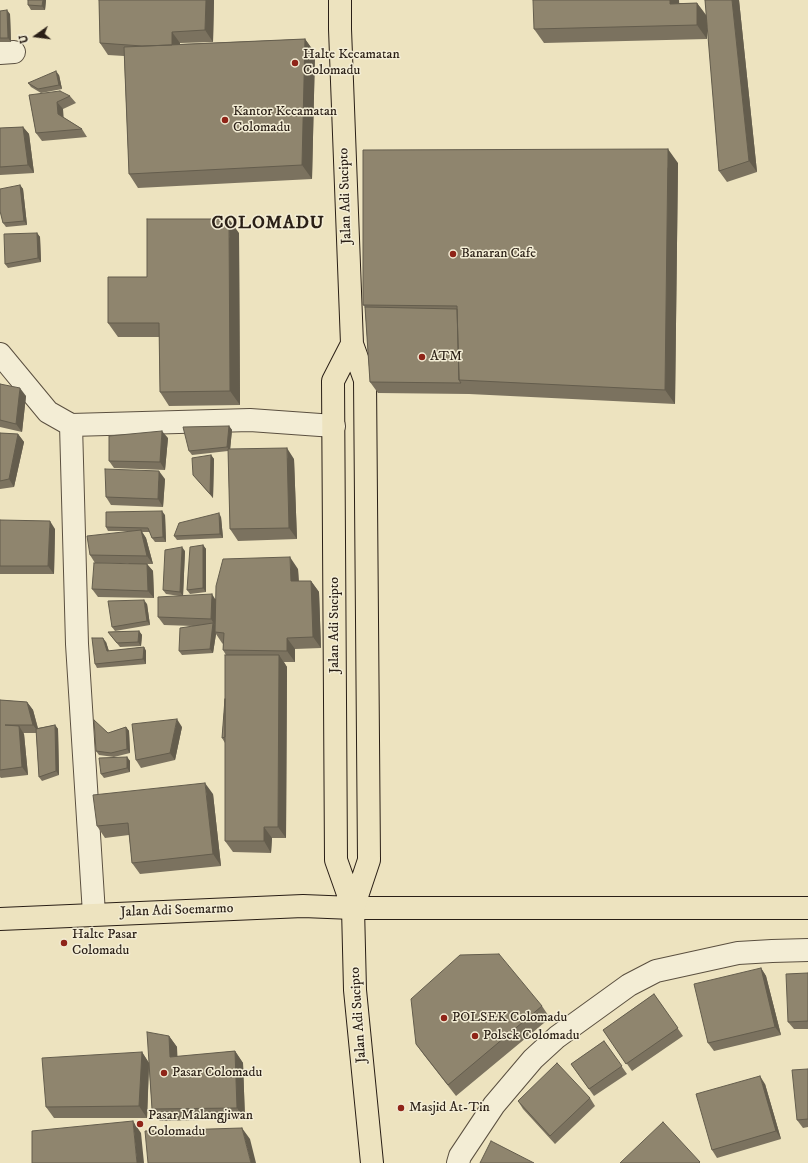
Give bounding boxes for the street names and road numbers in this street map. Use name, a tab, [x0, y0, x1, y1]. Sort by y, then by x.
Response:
street label: Jalan Adi Sucipto	[336, 148, 356, 244]
street label: Jalan Adi Sucipto	[327, 577, 343, 673]
street label: Jalan Adi Soemarmo	[120, 901, 234, 921]
street label: Jalan Adi Sucipto	[347, 966, 371, 1064]

